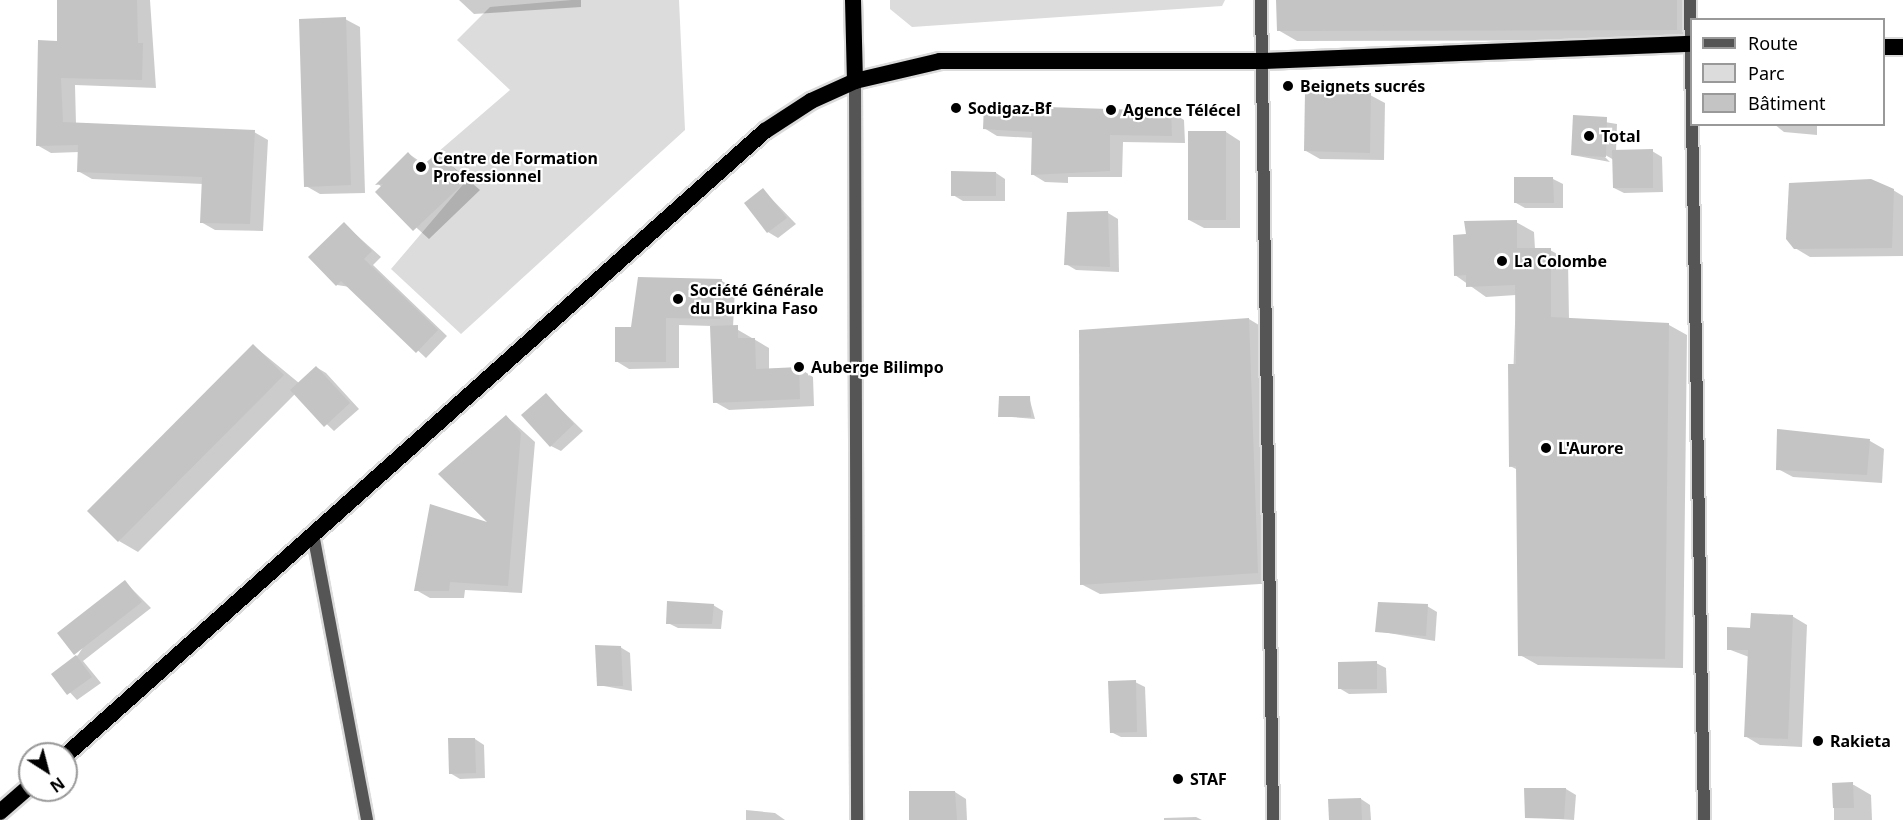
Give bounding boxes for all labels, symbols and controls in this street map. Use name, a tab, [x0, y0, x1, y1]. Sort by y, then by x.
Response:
legend	[1690, 18, 1885, 126]
text: Route	[1748, 31, 1798, 55]
text: Parc	[1748, 61, 1785, 85]
place label: Beignets sucrés	[1300, 76, 1425, 96]
marker: Beignets sucrés	[1281, 79, 1295, 93]
text: Bâtiment	[1748, 91, 1826, 115]
place label: Sodigaz-Bf	[968, 98, 1051, 118]
place label: Agence Télécel	[1123, 100, 1241, 120]
marker: Sodigaz-Bf	[949, 101, 963, 115]
marker: Agence Télécel	[1104, 103, 1118, 117]
place label: Total	[1601, 126, 1640, 146]
marker: Total	[1582, 129, 1596, 143]
place label: Centre de Formation Professionnel	[433, 148, 598, 186]
marker: Centre de Formation Professionnel	[414, 160, 428, 174]
place label: La Colombe	[1514, 251, 1607, 271]
marker: La Colombe	[1495, 254, 1509, 268]
place label: Société Générale du Burkina Faso	[690, 280, 824, 318]
marker: Société Générale du Burkina Faso	[671, 292, 685, 306]
place label: Auberge Bilimpo	[811, 357, 944, 377]
marker: Auberge Bilimpo	[792, 360, 806, 374]
place label: L'Aurore	[1558, 438, 1623, 458]
marker: L'Aurore	[1539, 441, 1553, 455]
place label: Rakieta	[1830, 731, 1891, 751]
marker: Rakieta	[1811, 734, 1825, 748]
north arrow	[18, 742, 78, 802]
place label: STAF	[1190, 769, 1227, 789]
text: N	[46, 772, 69, 798]
marker: STAF	[1171, 772, 1185, 786]

